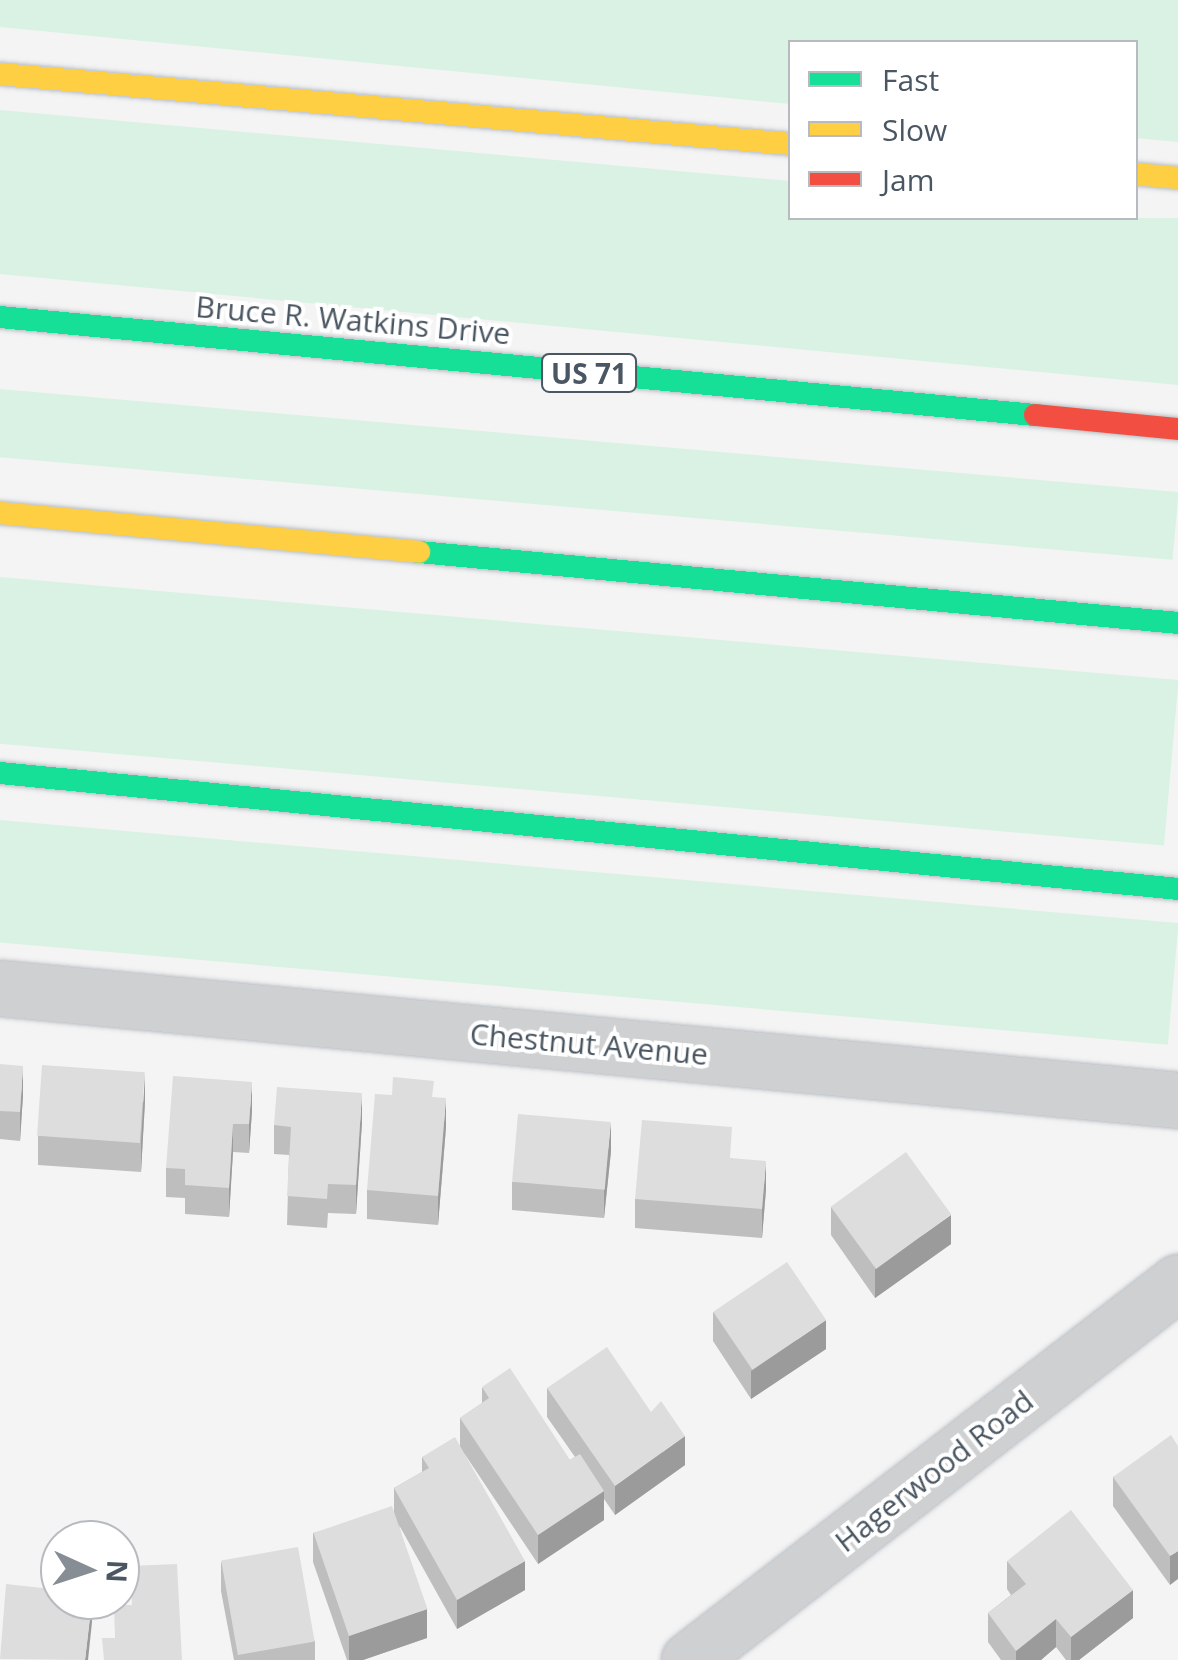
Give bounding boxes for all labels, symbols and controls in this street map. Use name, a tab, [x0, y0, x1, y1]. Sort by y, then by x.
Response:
legend	[788, 40, 1138, 220]
text: Fast	[882, 59, 939, 100]
text: Slow	[882, 109, 947, 150]
text: Jam	[882, 159, 935, 200]
street label: Bruce R. Watkins Drive	[194, 288, 512, 352]
road number: US 71	[539, 350, 639, 396]
street label: Chestnut Avenue	[468, 1016, 710, 1072]
street label: Hagerwood Road	[828, 1383, 1040, 1559]
north arrow	[40, 1520, 140, 1620]
text: N	[98, 1559, 138, 1584]

